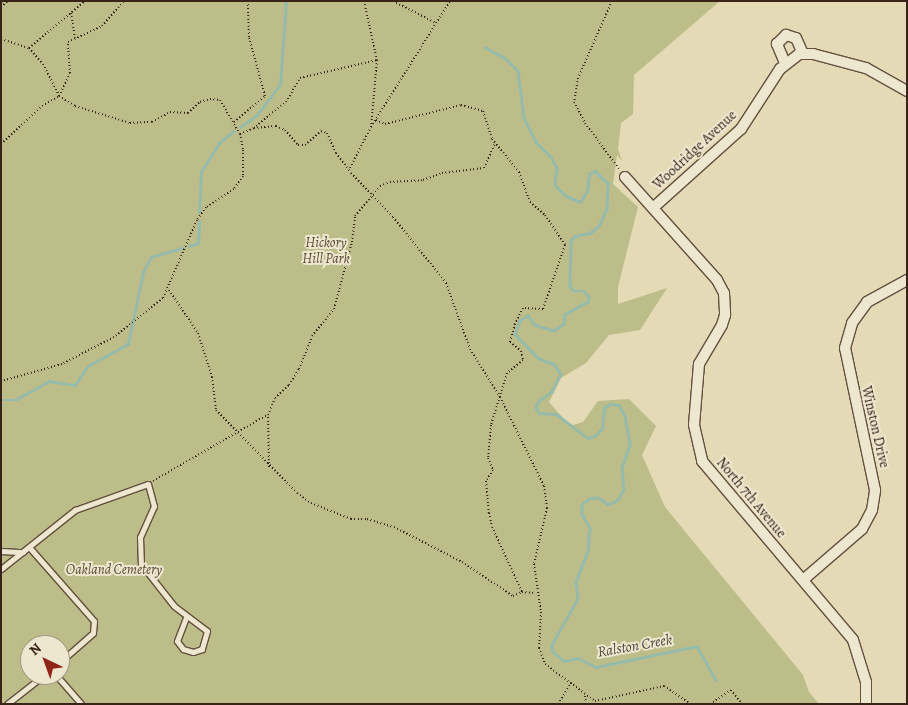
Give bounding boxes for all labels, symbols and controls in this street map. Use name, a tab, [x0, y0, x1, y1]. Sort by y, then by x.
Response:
street label: Woodridge Avenue	[650, 107, 740, 193]
park label: Hickory Hill Park	[302, 235, 350, 268]
street label: Winston Drive	[857, 385, 893, 469]
street label: North 7th Avenue	[713, 455, 789, 541]
park label: Oakland Cemetery	[66, 562, 162, 578]
water label: Ralston Creek	[596, 631, 674, 661]
north arrow	[20, 635, 70, 685]
text: N	[25, 639, 45, 660]

